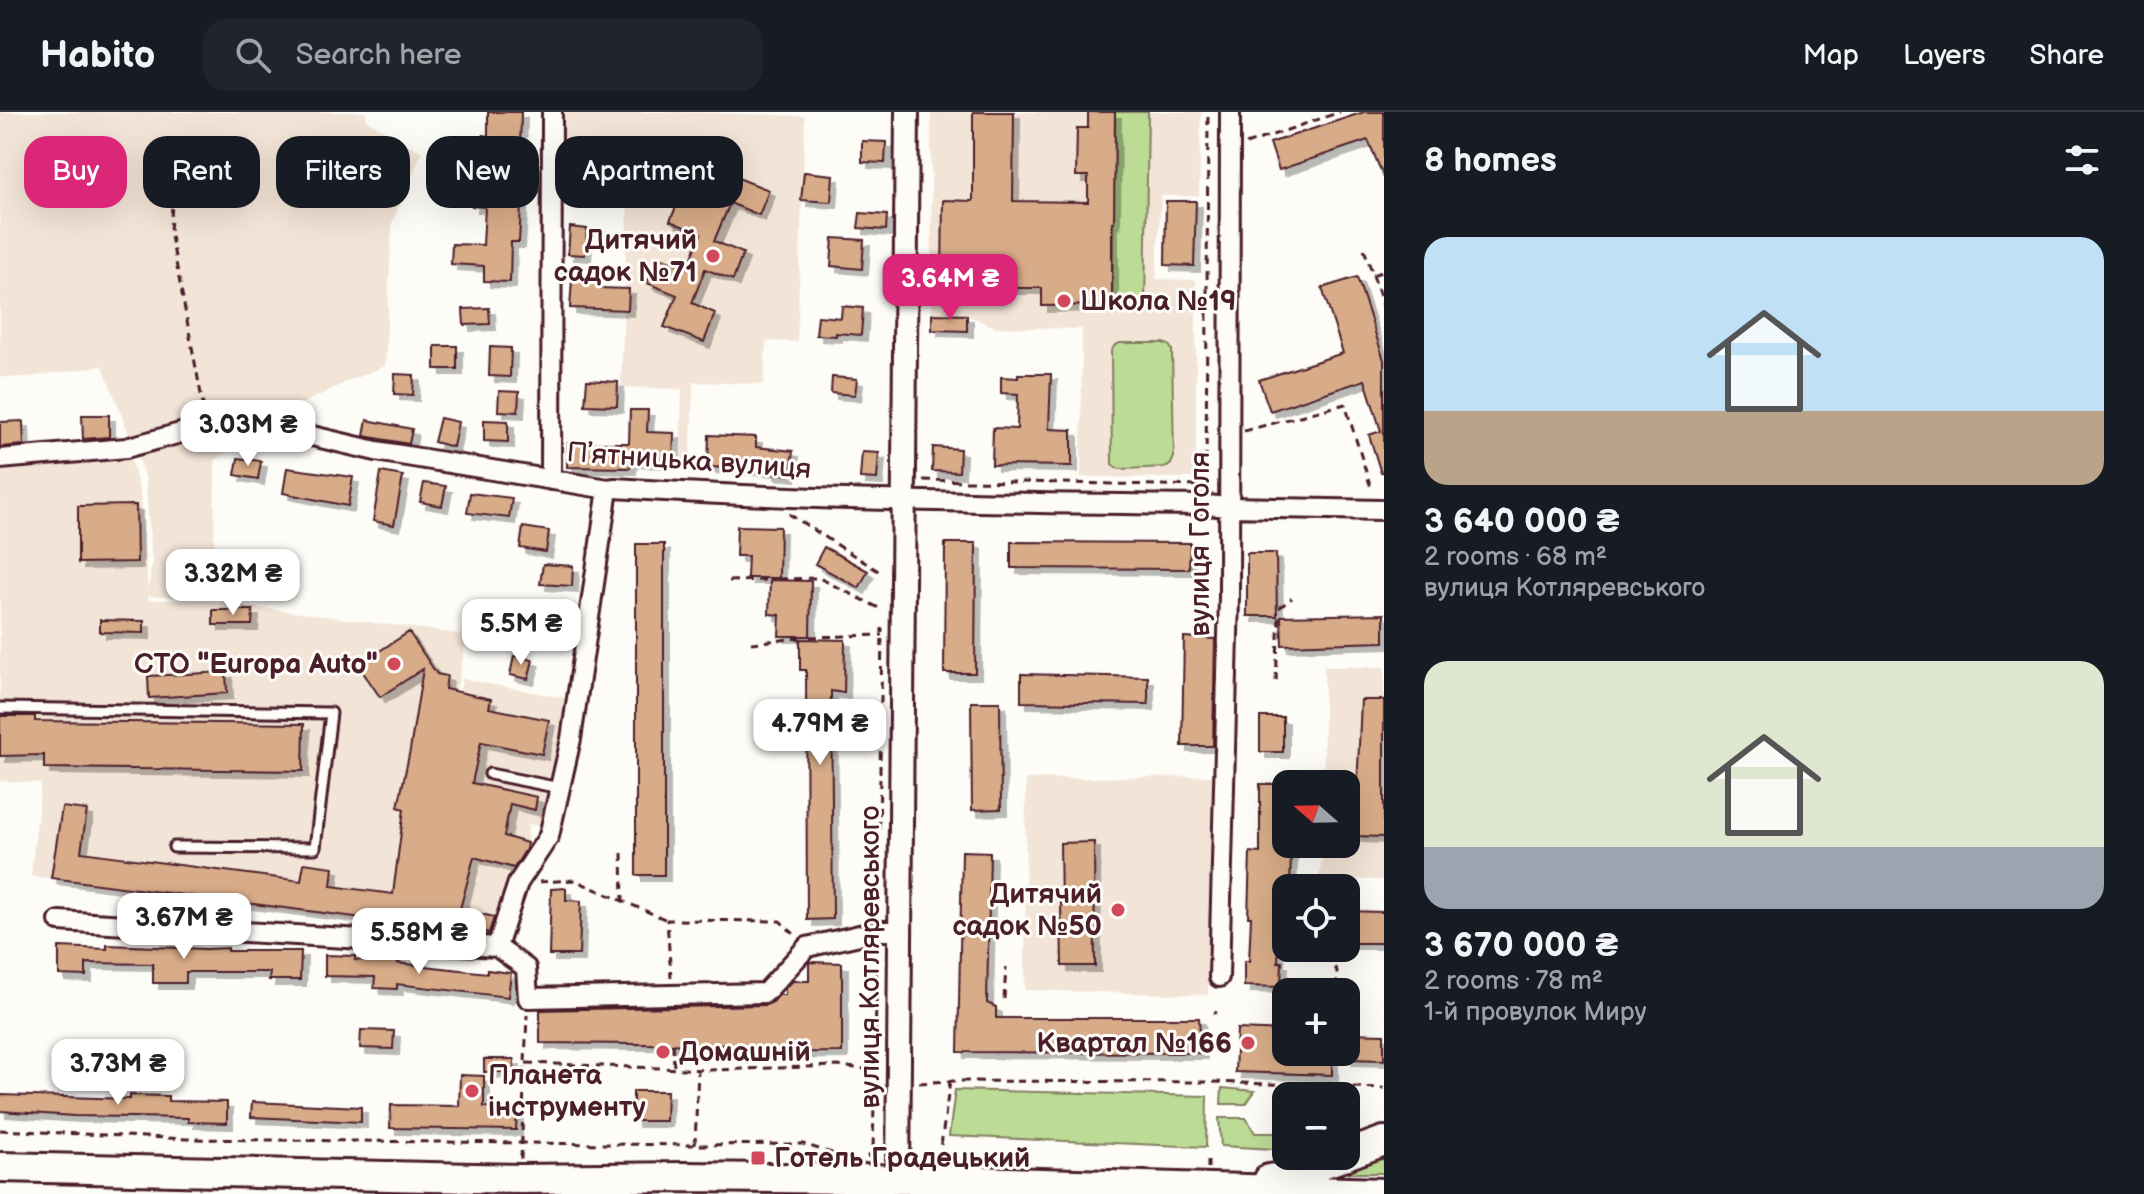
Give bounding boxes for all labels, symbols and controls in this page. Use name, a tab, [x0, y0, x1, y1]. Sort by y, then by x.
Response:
search box	[203, 19, 763, 91]
text: Habito	[40, 33, 155, 78]
icon: search	[231, 33, 275, 77]
text: Search here	[295, 37, 462, 73]
text: Map	[1803, 39, 1859, 72]
text: Layers	[1903, 39, 1986, 72]
text: Share	[2030, 39, 2104, 72]
chip: Buy	[24, 136, 127, 208]
chip: Rent	[143, 136, 260, 208]
chip: Filters	[276, 136, 410, 208]
chip: New	[426, 136, 539, 208]
chip: Apartment	[555, 136, 743, 208]
icon: filters	[2060, 138, 2104, 182]
text: 8 homes	[1424, 140, 1557, 181]
place label: Дитячий садок №71	[554, 224, 697, 289]
marker: Дитячий садок №71	[704, 247, 722, 265]
pin: 3.64M ₴	[876, 254, 1024, 322]
text: 3.64M ₴	[901, 264, 999, 295]
place label: Школа №19	[1080, 285, 1236, 318]
icon: home	[1692, 289, 1836, 433]
marker: Школа №19	[1055, 292, 1073, 310]
pin: 3.03M ₴	[174, 400, 322, 468]
text: 3.03M ₴	[198, 410, 298, 441]
street label: Пʼятницька вулиця	[566, 436, 812, 486]
street label: вулиця Гоголя	[1184, 452, 1217, 636]
text: 3 640 000 ₴	[1424, 501, 1619, 542]
text: 2 rooms · 68 m²	[1424, 542, 1607, 573]
pin: 3.32M ₴	[159, 549, 307, 617]
text: 3.32M ₴	[184, 559, 282, 590]
text: вулиця Котляревського	[1424, 573, 1705, 604]
pin: 5.5M ₴	[456, 599, 586, 667]
text: 5.5M ₴	[480, 609, 562, 640]
place label: СТО "Europa Auto"	[134, 648, 378, 681]
marker: СТО "Europa Auto"	[385, 655, 403, 673]
pin: 4.79M ₴	[746, 699, 894, 767]
text: 4.79M ₴	[771, 709, 869, 740]
icon: home	[1692, 713, 1836, 857]
north arrow	[1272, 770, 1360, 858]
map controls	[1272, 770, 1360, 1170]
street label: вулиця Котляревського	[854, 806, 887, 1108]
button: locate	[1272, 874, 1360, 962]
place label: Дитячий садок №50	[952, 878, 1102, 943]
pin: 3.67M ₴	[110, 893, 258, 961]
marker: Дитячий садок №50	[1109, 901, 1127, 919]
text: 3.67M ₴	[135, 903, 233, 934]
pin: 5.58M ₴	[345, 908, 493, 976]
text: 5.58M ₴	[370, 918, 468, 949]
text: 3 670 000 ₴	[1424, 925, 1618, 966]
text: 2 rooms · 78 m²	[1424, 966, 1603, 997]
button: +	[1272, 978, 1360, 1066]
text: 1-й провулок Миру	[1424, 997, 1646, 1028]
place label: Квартал №166	[1036, 1027, 1232, 1060]
marker: Квартал №166	[1239, 1034, 1257, 1052]
place label: Домашній	[679, 1036, 811, 1069]
pin: 3.73M ₴	[44, 1039, 192, 1107]
marker: Домашній	[654, 1043, 672, 1061]
text: 3.73M ₴	[69, 1049, 167, 1080]
place label: Планета інструменту	[488, 1059, 646, 1124]
marker: Планета інструменту	[463, 1082, 481, 1100]
button: −	[1272, 1082, 1360, 1170]
place label: Готель Градецький	[774, 1142, 1030, 1175]
marker: Готель Градецький	[749, 1149, 767, 1167]

